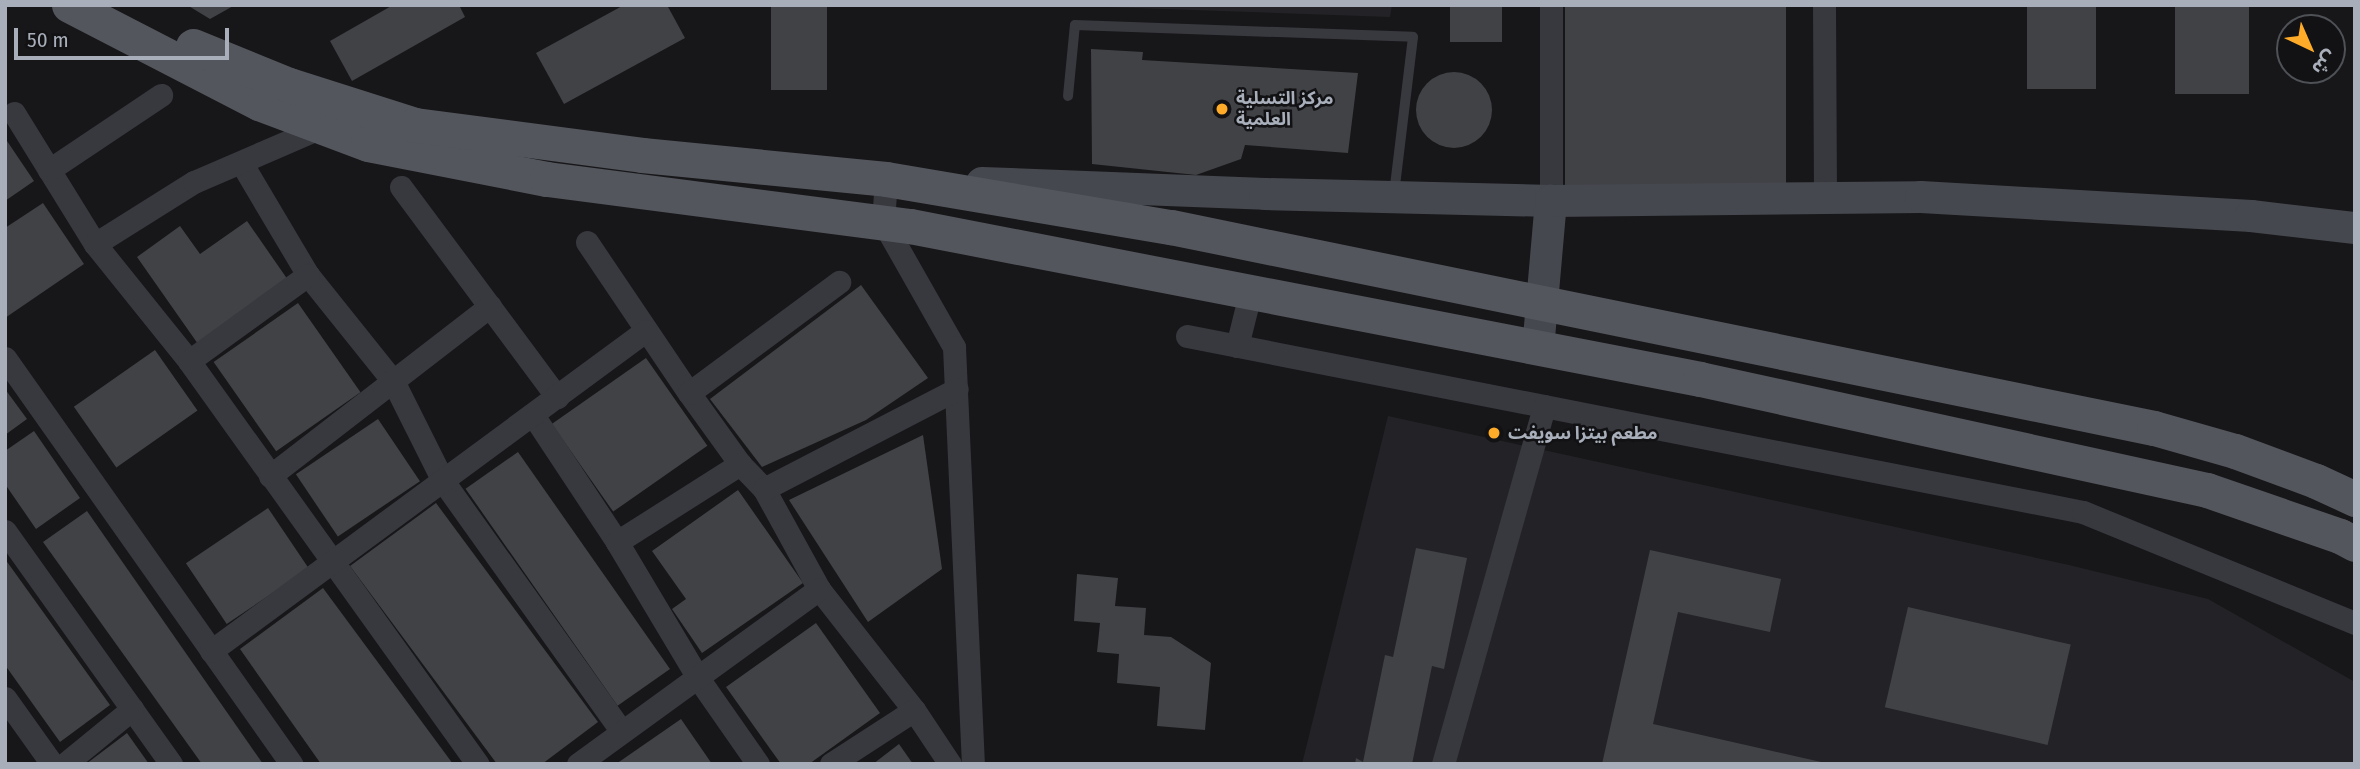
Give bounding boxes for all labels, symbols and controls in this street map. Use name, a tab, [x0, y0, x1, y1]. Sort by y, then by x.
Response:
scale bar	[18, 14, 233, 58]
north arrow	[2276, 14, 2346, 84]
text: 50 m	[27, 27, 69, 53]
text: ش	[2307, 46, 2342, 80]
place label: مركز التسلية العلمية	[1236, 88, 1333, 130]
marker: مركز التسلية العلمية	[1214, 101, 1230, 117]
place label: مطعم بيتزا سويفت	[1508, 422, 1658, 444]
marker: مطعم بيتزا سويفت	[1486, 425, 1502, 441]

